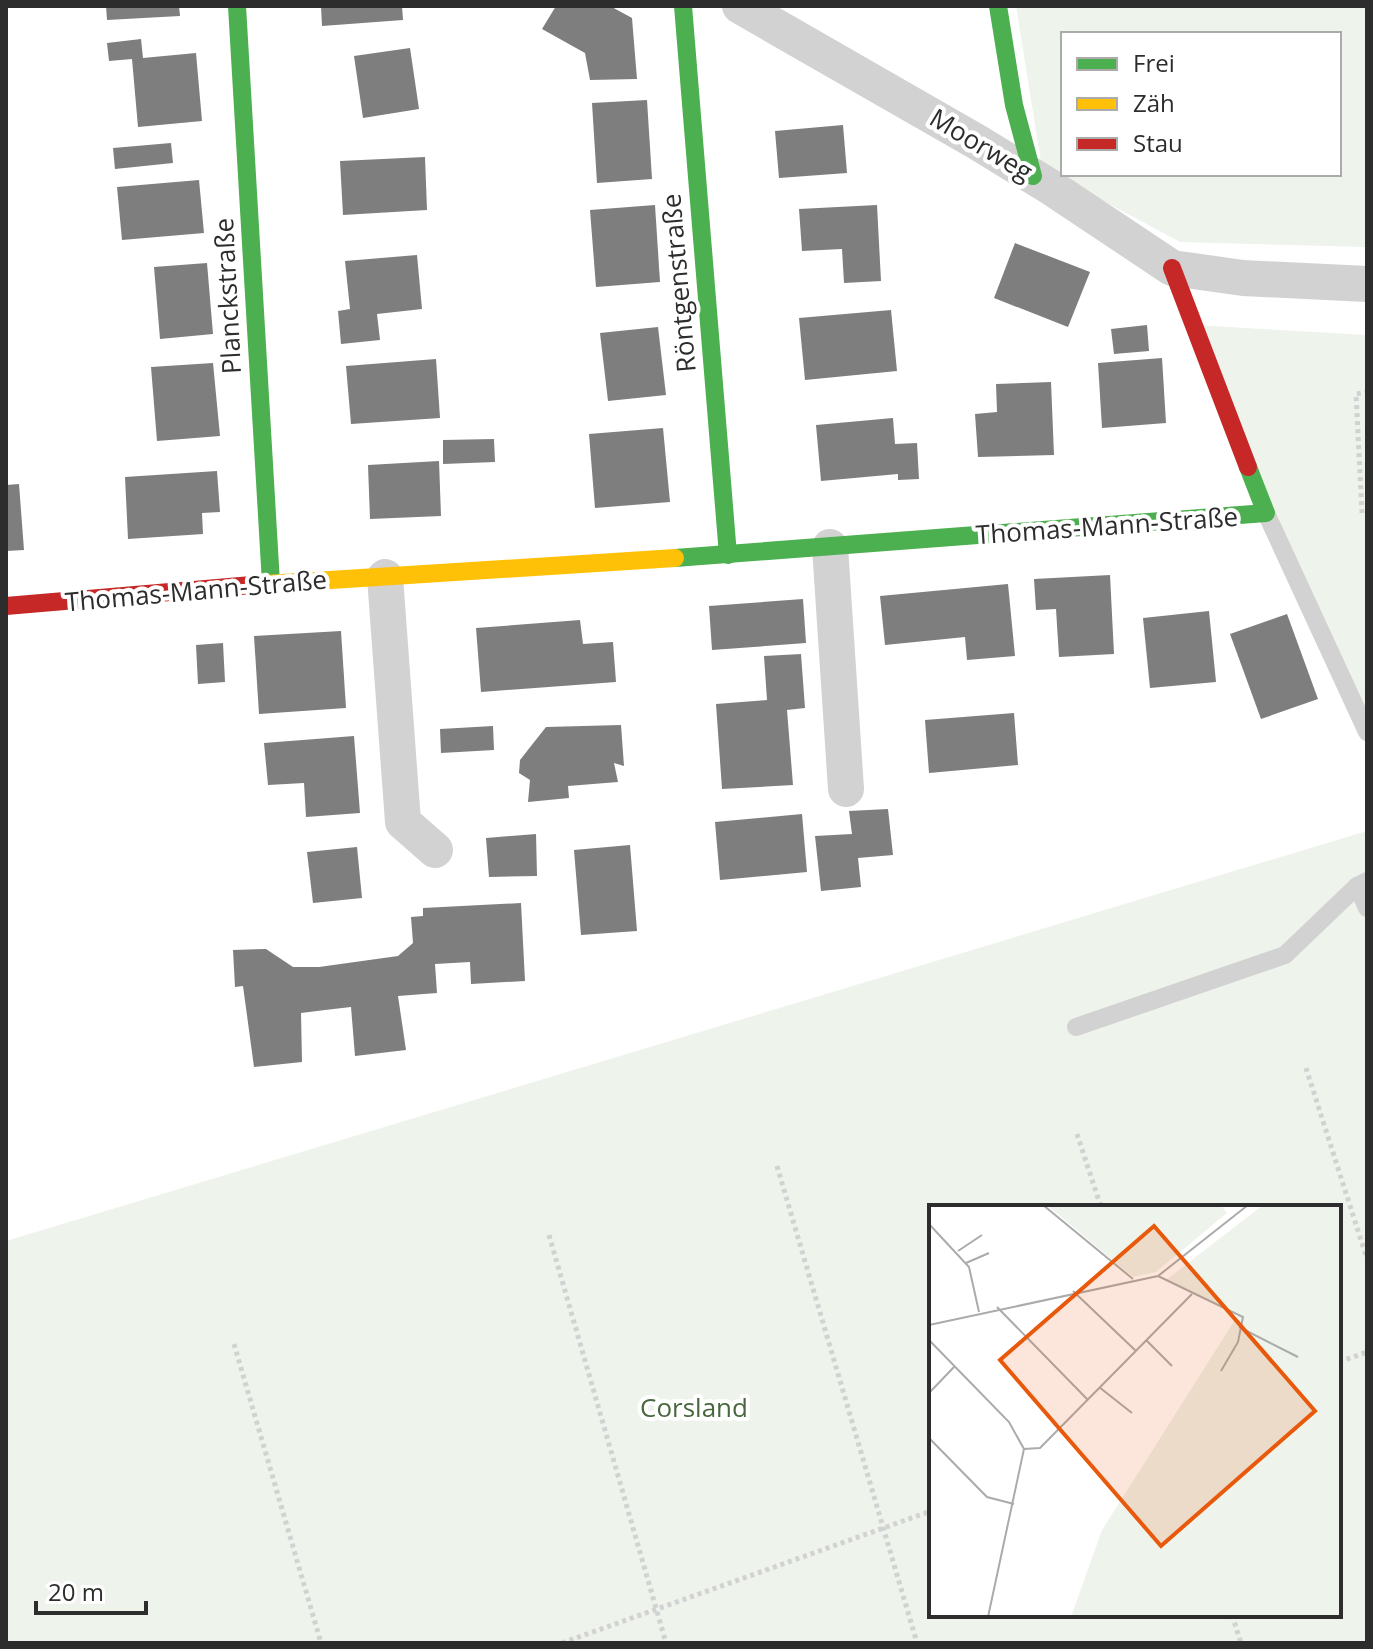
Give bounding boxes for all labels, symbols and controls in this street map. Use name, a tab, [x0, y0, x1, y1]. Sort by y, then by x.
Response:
legend	[1061, 32, 1341, 176]
text: Frei	[1133, 46, 1175, 79]
text: Zäh	[1133, 86, 1175, 119]
street label: Moorweg	[923, 99, 1040, 189]
text: Stau	[1133, 126, 1183, 159]
street label: Röntgenstraße	[652, 192, 704, 374]
street label: Planckstraße	[205, 217, 249, 375]
street label: Thomas-Mann-Straße	[975, 498, 1239, 552]
street label: Thomas-Mann-Straße	[64, 561, 328, 619]
inset map	[929, 1205, 1341, 1617]
park label: Corsland	[640, 1389, 748, 1425]
scale bar	[36, 1565, 146, 1615]
text: 20 m	[48, 1575, 104, 1608]

